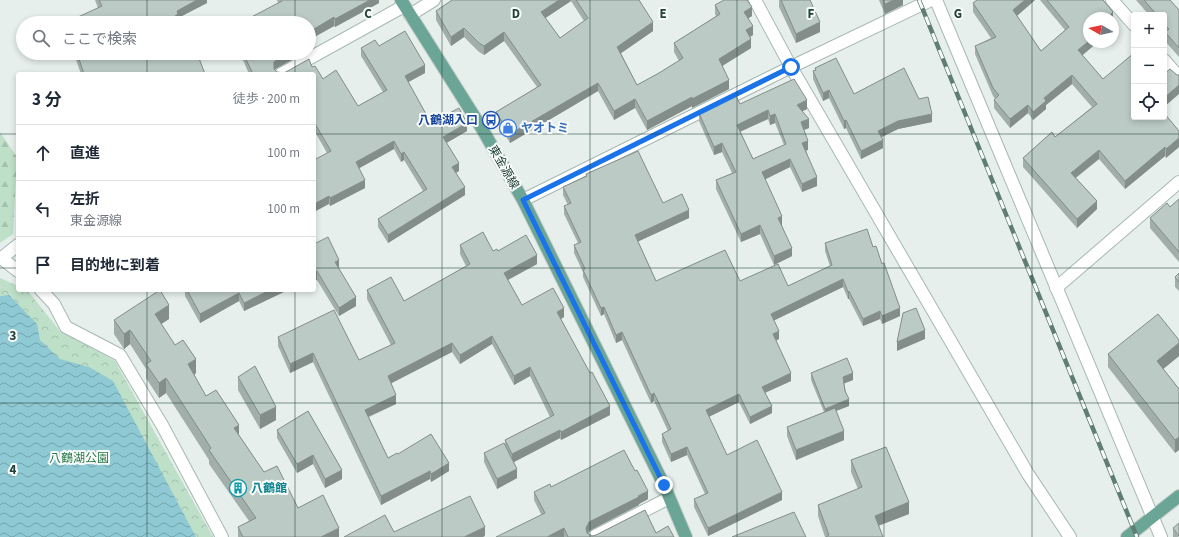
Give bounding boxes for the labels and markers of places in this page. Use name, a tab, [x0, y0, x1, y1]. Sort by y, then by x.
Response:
bus stop icon: 八鶴湖入口	[481, 110, 501, 130]
place label: 八鶴湖入口	[418, 112, 478, 129]
shop icon: ヤオトミ	[498, 118, 518, 138]
place label: ヤオトミ	[521, 120, 569, 137]
building icon: 八鶴館	[228, 478, 248, 498]
place label: 八鶴館	[251, 480, 287, 497]

